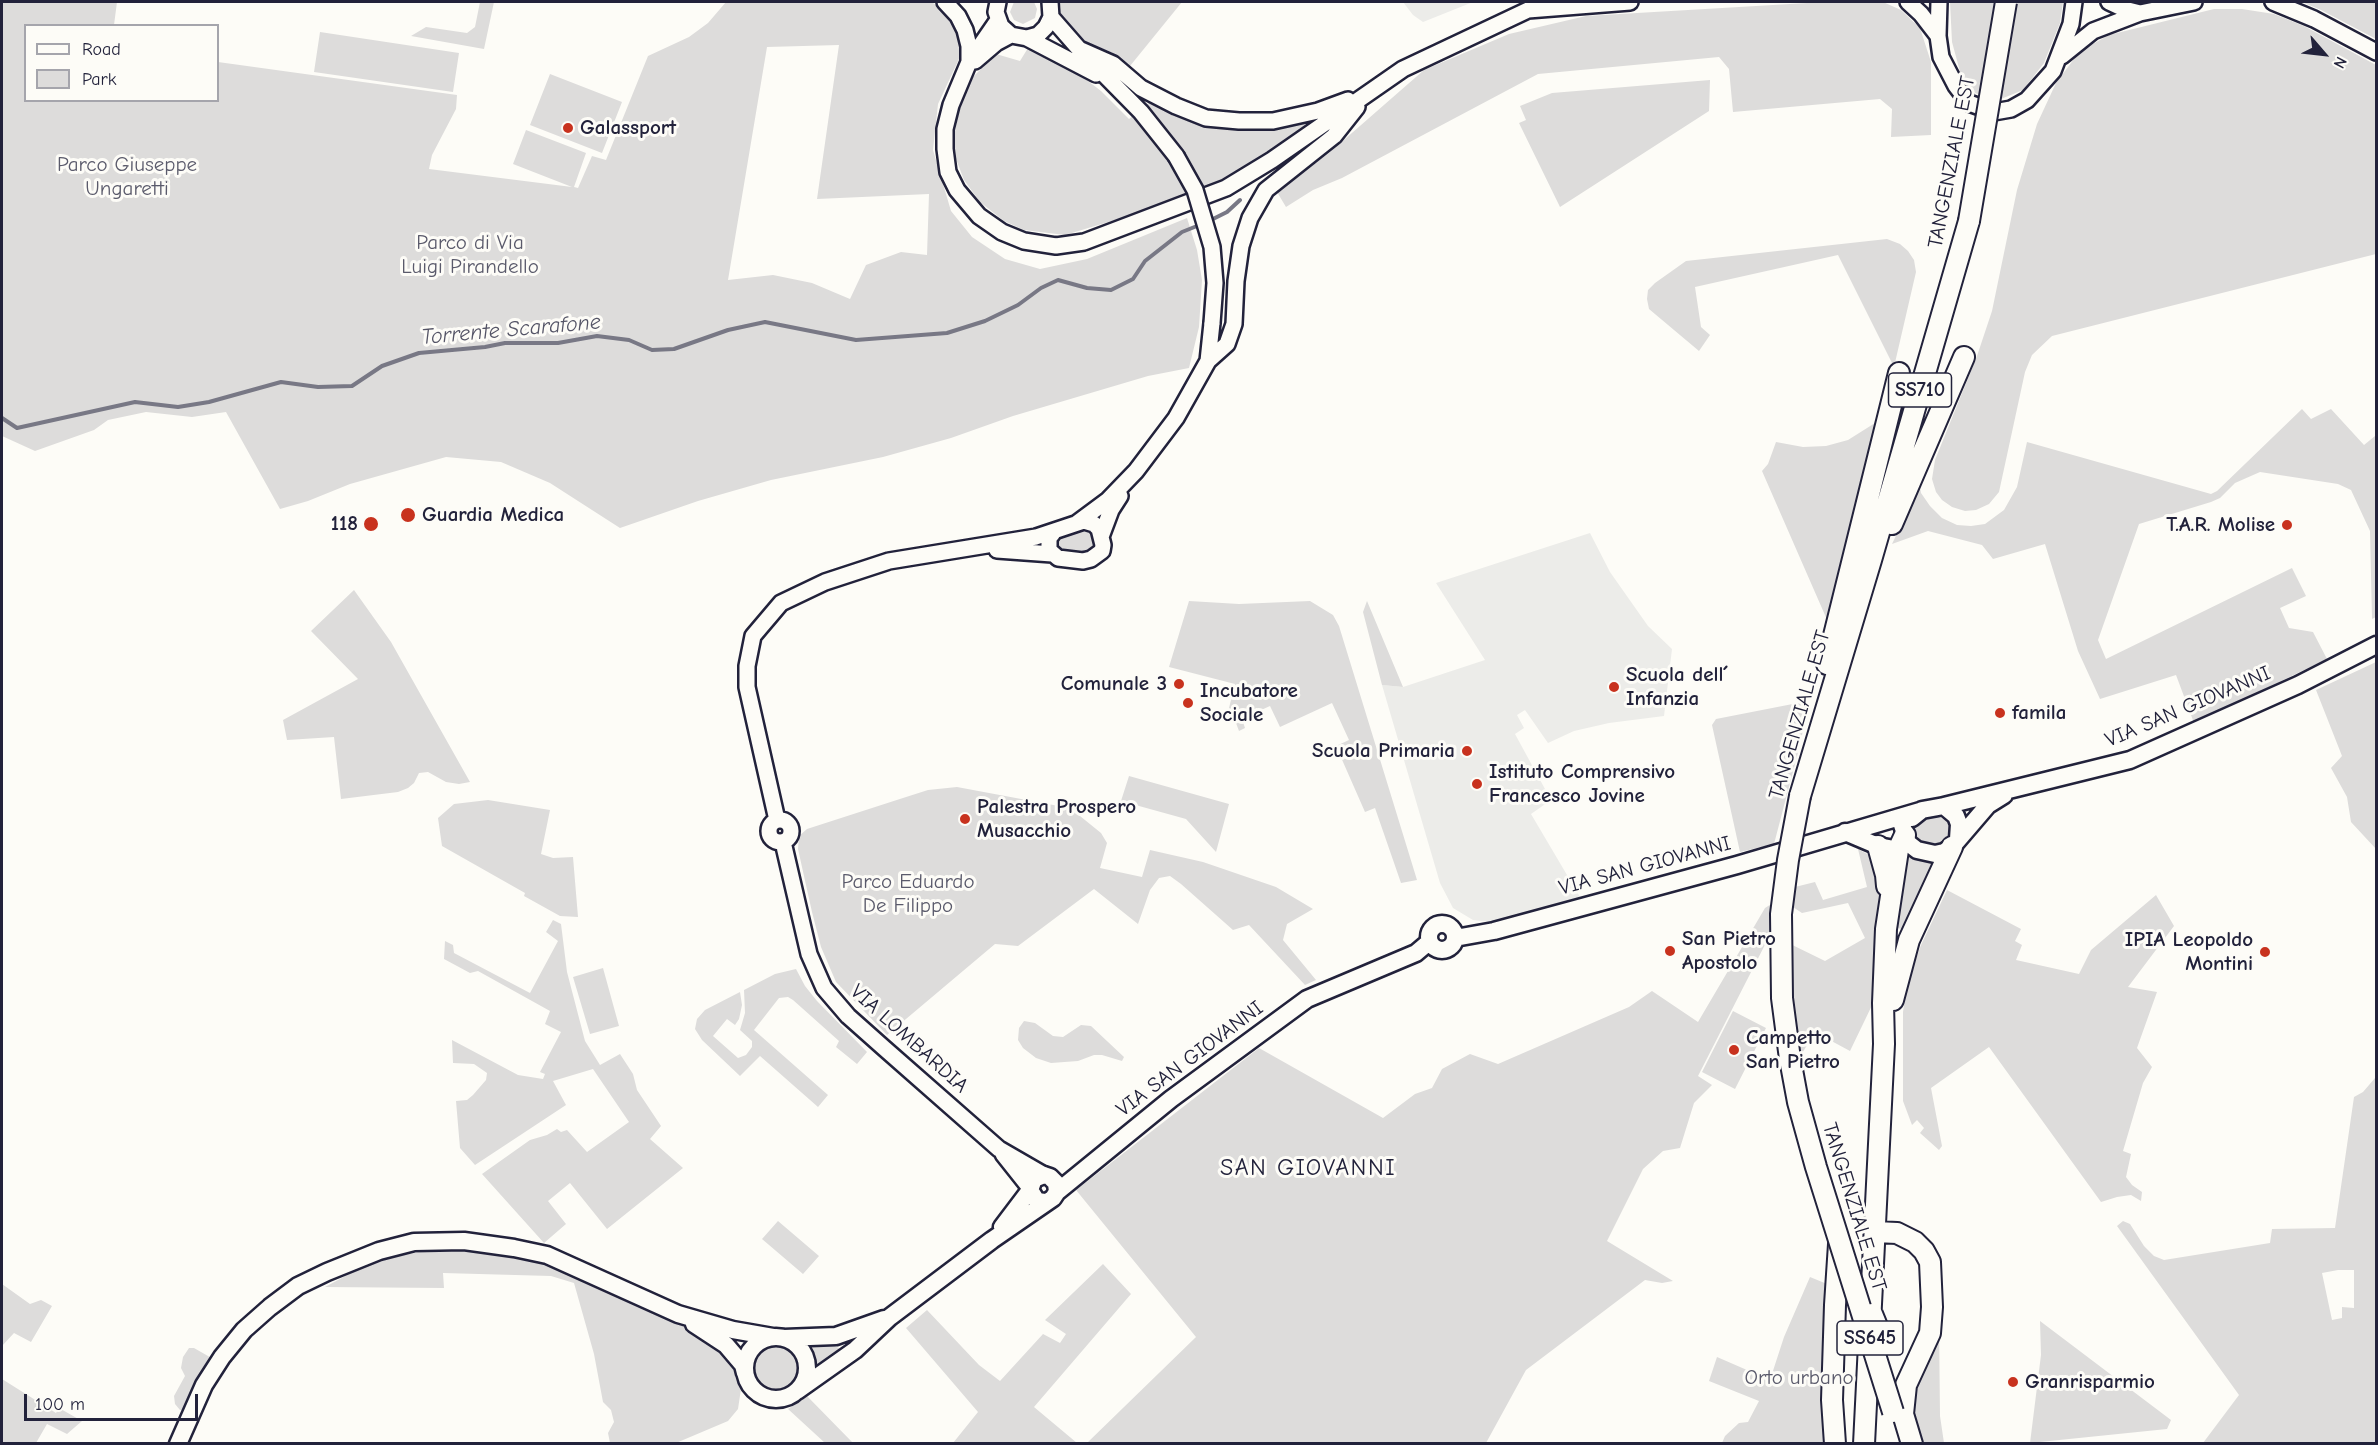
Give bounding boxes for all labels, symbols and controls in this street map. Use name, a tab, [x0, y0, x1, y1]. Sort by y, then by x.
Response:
legend	[24, 24, 219, 102]
north arrow	[2294, 24, 2354, 84]
text: Road	[82, 39, 121, 60]
text: N	[2329, 54, 2350, 71]
text: Park	[82, 69, 116, 90]
street label: TANGENZIALE EST	[1923, 74, 1981, 250]
place label: Galassport	[580, 115, 676, 141]
marker: Galassport	[561, 121, 575, 135]
park label: Parco Giuseppe Ungaretti	[57, 152, 197, 202]
park label: Parco di Via Luigi Pirandello	[401, 230, 539, 280]
water label: Torrente Scarafone	[420, 309, 602, 351]
road number: SS710	[1888, 373, 1952, 407]
place label: Guardia Medica	[422, 502, 564, 528]
marker: Guardia Medica	[399, 506, 417, 524]
place label: 118	[331, 511, 358, 537]
place label: T.A.R. Molise	[2166, 512, 2275, 538]
marker: 118	[362, 515, 380, 533]
marker: T.A.R. Molise	[2280, 518, 2294, 532]
street label: TANGENZIALE EST	[1764, 628, 1836, 802]
street label: VIA SAN GIOVANNI	[2102, 661, 2274, 753]
place label: Scuola dell´ Infanzia	[1626, 662, 1728, 712]
place label: Comunale 3	[1061, 671, 1167, 697]
marker: Comunale 3	[1172, 677, 1186, 691]
place label: Incubatore Sociale	[1200, 678, 1298, 728]
marker: Scuola dell´ Infanzia	[1607, 680, 1621, 694]
marker: Incubatore Sociale	[1181, 696, 1195, 710]
place label: famila	[2012, 700, 2066, 726]
marker: famila	[1993, 706, 2007, 720]
place label: Scuola Primaria	[1312, 738, 1455, 764]
marker: Scuola Primaria	[1460, 744, 1474, 758]
place label: Istituto Comprensivo Francesco Jovine	[1489, 759, 1675, 809]
marker: Istituto Comprensivo Francesco Jovine	[1470, 777, 1484, 791]
place label: Palestra Prospero Musacchio	[977, 794, 1136, 844]
marker: Palestra Prospero Musacchio	[958, 812, 972, 826]
street label: VIA SAN GIOVANNI	[1556, 831, 1734, 901]
park label: Parco Eduardo De Filippo	[842, 869, 974, 919]
place label: San Pietro Apostolo	[1682, 926, 1776, 976]
place label: IPIA Leopoldo Montini	[2125, 927, 2253, 977]
marker: San Pietro Apostolo	[1663, 944, 1677, 958]
marker: IPIA Leopoldo Montini	[2258, 945, 2272, 959]
street label: VIA LOMBARDIA	[845, 979, 973, 1099]
street label: VIA SAN GIOVANNI	[1112, 996, 1268, 1122]
place label: Campetto San Pietro	[1746, 1025, 1840, 1075]
marker: Campetto San Pietro	[1727, 1043, 1741, 1057]
street label: TANGENZIALE EST	[1816, 1120, 1892, 1294]
district label: SAN GIOVANNI	[1220, 1154, 1396, 1182]
road number: SS645	[1837, 1321, 1903, 1355]
park label: Orto urbano	[1744, 1365, 1854, 1391]
place label: Granrisparmio	[2025, 1369, 2155, 1395]
marker: Granrisparmio	[2006, 1375, 2020, 1389]
scale bar	[27, 1382, 201, 1420]
text: 100 m	[35, 1394, 85, 1415]

